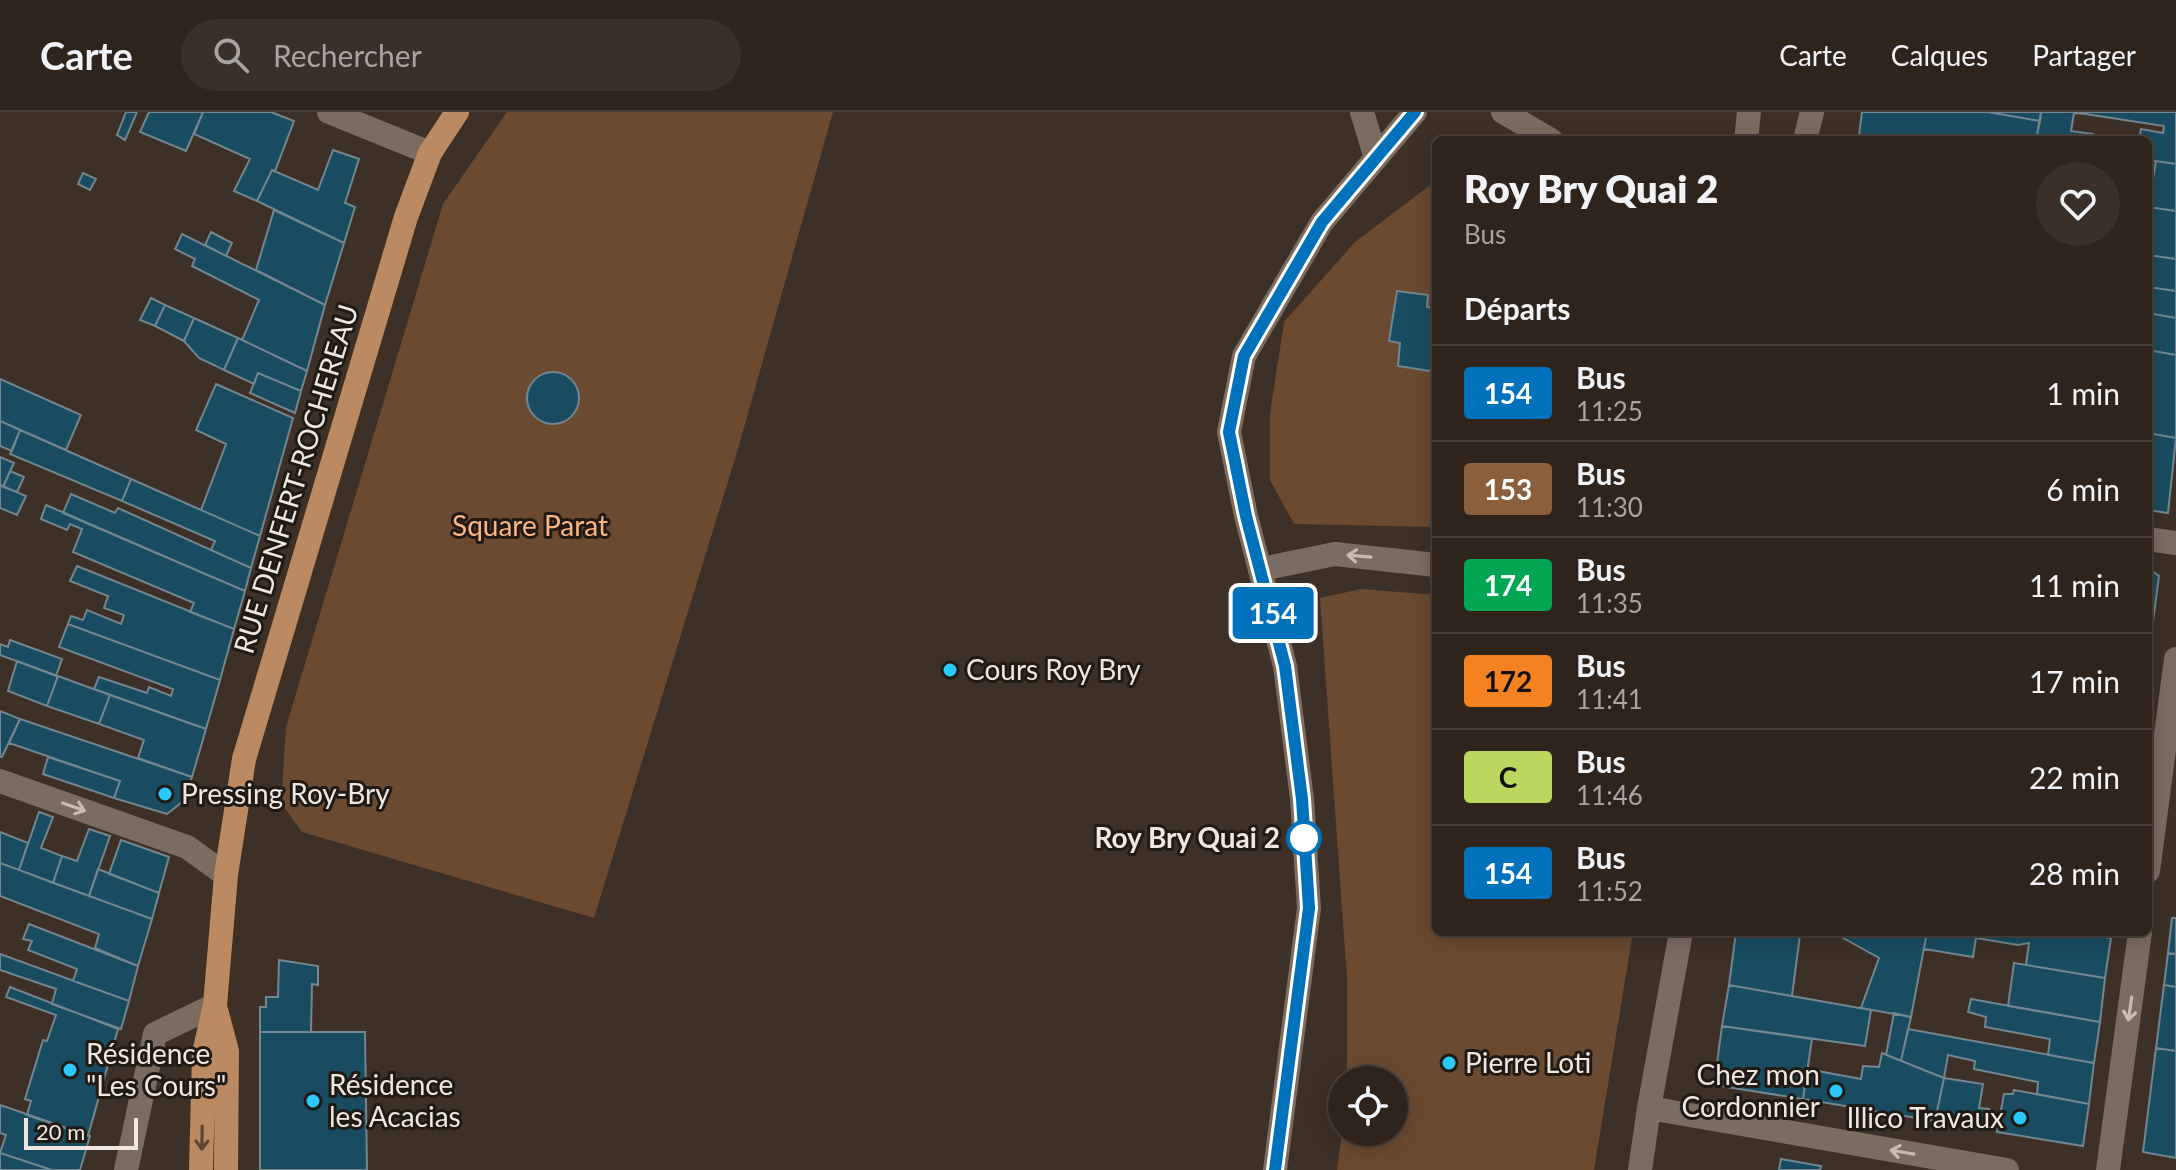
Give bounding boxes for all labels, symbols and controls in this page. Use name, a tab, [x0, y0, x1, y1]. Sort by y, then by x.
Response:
search box	[181, 19, 741, 91]
text: Carte	[40, 32, 133, 78]
icon: search	[209, 33, 253, 77]
text: Rechercher	[273, 37, 422, 73]
text: Carte	[1779, 38, 1847, 72]
text: Calques	[1891, 38, 1988, 72]
text: Partager	[2032, 38, 2136, 72]
button: heart	[2036, 162, 2120, 246]
text: Roy Bry Quai 2	[1464, 165, 1718, 211]
text: Bus	[1464, 218, 1506, 250]
text: Départs	[1464, 290, 1570, 326]
street label: RUE DENFERT-ROCHEREAU	[226, 300, 364, 657]
text: Bus	[1576, 359, 1626, 395]
text: 1 min	[2046, 375, 2120, 411]
text: 154	[1484, 376, 1532, 410]
text: 11:25	[1576, 395, 1643, 427]
text: Bus	[1576, 455, 1626, 491]
text: 6 min	[2046, 471, 2120, 507]
text: 153	[1484, 472, 1532, 506]
text: 11:30	[1576, 491, 1643, 523]
park label: Square Parat	[452, 508, 608, 542]
one-way arrow	[1346, 549, 1372, 564]
text: Bus	[1576, 551, 1626, 587]
text: 11 min	[2029, 567, 2120, 603]
text: 174	[1484, 568, 1532, 602]
line badge: 154	[1227, 587, 1319, 639]
text: 11:35	[1576, 587, 1643, 619]
text: 154	[1249, 596, 1297, 630]
text: Bus	[1576, 647, 1626, 683]
place label: Cours Roy Bry	[966, 652, 1141, 686]
marker: Cours Roy Bry	[941, 661, 959, 679]
text: 17 min	[2029, 663, 2120, 699]
text: 172	[1484, 664, 1532, 698]
text: 11:41	[1576, 683, 1643, 715]
text: Bus	[1576, 743, 1626, 779]
text: 22 min	[2029, 759, 2120, 795]
text: C	[1499, 760, 1517, 794]
place label: Pressing Roy-Bry	[181, 776, 390, 810]
text: 11:46	[1576, 779, 1643, 811]
marker: Pressing Roy-Bry	[156, 785, 174, 803]
one-way arrow	[61, 801, 85, 815]
place label: Roy Bry Quai 2	[1094, 820, 1280, 854]
marker: Roy Bry Quai 2	[1287, 821, 1321, 855]
text: Bus	[1576, 839, 1626, 875]
text: 28 min	[2029, 855, 2120, 891]
text: 154	[1484, 856, 1532, 890]
text: 11:52	[1576, 875, 1643, 907]
one-way arrow	[2122, 996, 2137, 1021]
place label: Résidence "Les Cours"	[86, 1036, 226, 1102]
place label: Pierre Loti	[1465, 1045, 1591, 1079]
marker: Pierre Loti	[1440, 1054, 1458, 1072]
place label: Chez mon Cordonnier	[1682, 1057, 1820, 1123]
marker: Résidence "Les Cours"	[61, 1061, 79, 1079]
map controls	[1328, 1066, 1408, 1146]
button: locate	[1328, 1066, 1408, 1146]
place label: Résidence les Acacias	[329, 1067, 461, 1133]
marker: Chez mon Cordonnier	[1827, 1082, 1845, 1100]
marker: Résidence les Acacias	[304, 1092, 322, 1110]
place label: Illico Travaux	[1846, 1100, 2004, 1134]
marker: Illico Travaux	[2011, 1109, 2029, 1127]
scale bar	[24, 1114, 138, 1150]
text: 20 m	[36, 1118, 85, 1145]
one-way arrow	[195, 1124, 210, 1151]
one-way arrow	[1890, 1144, 1915, 1159]

